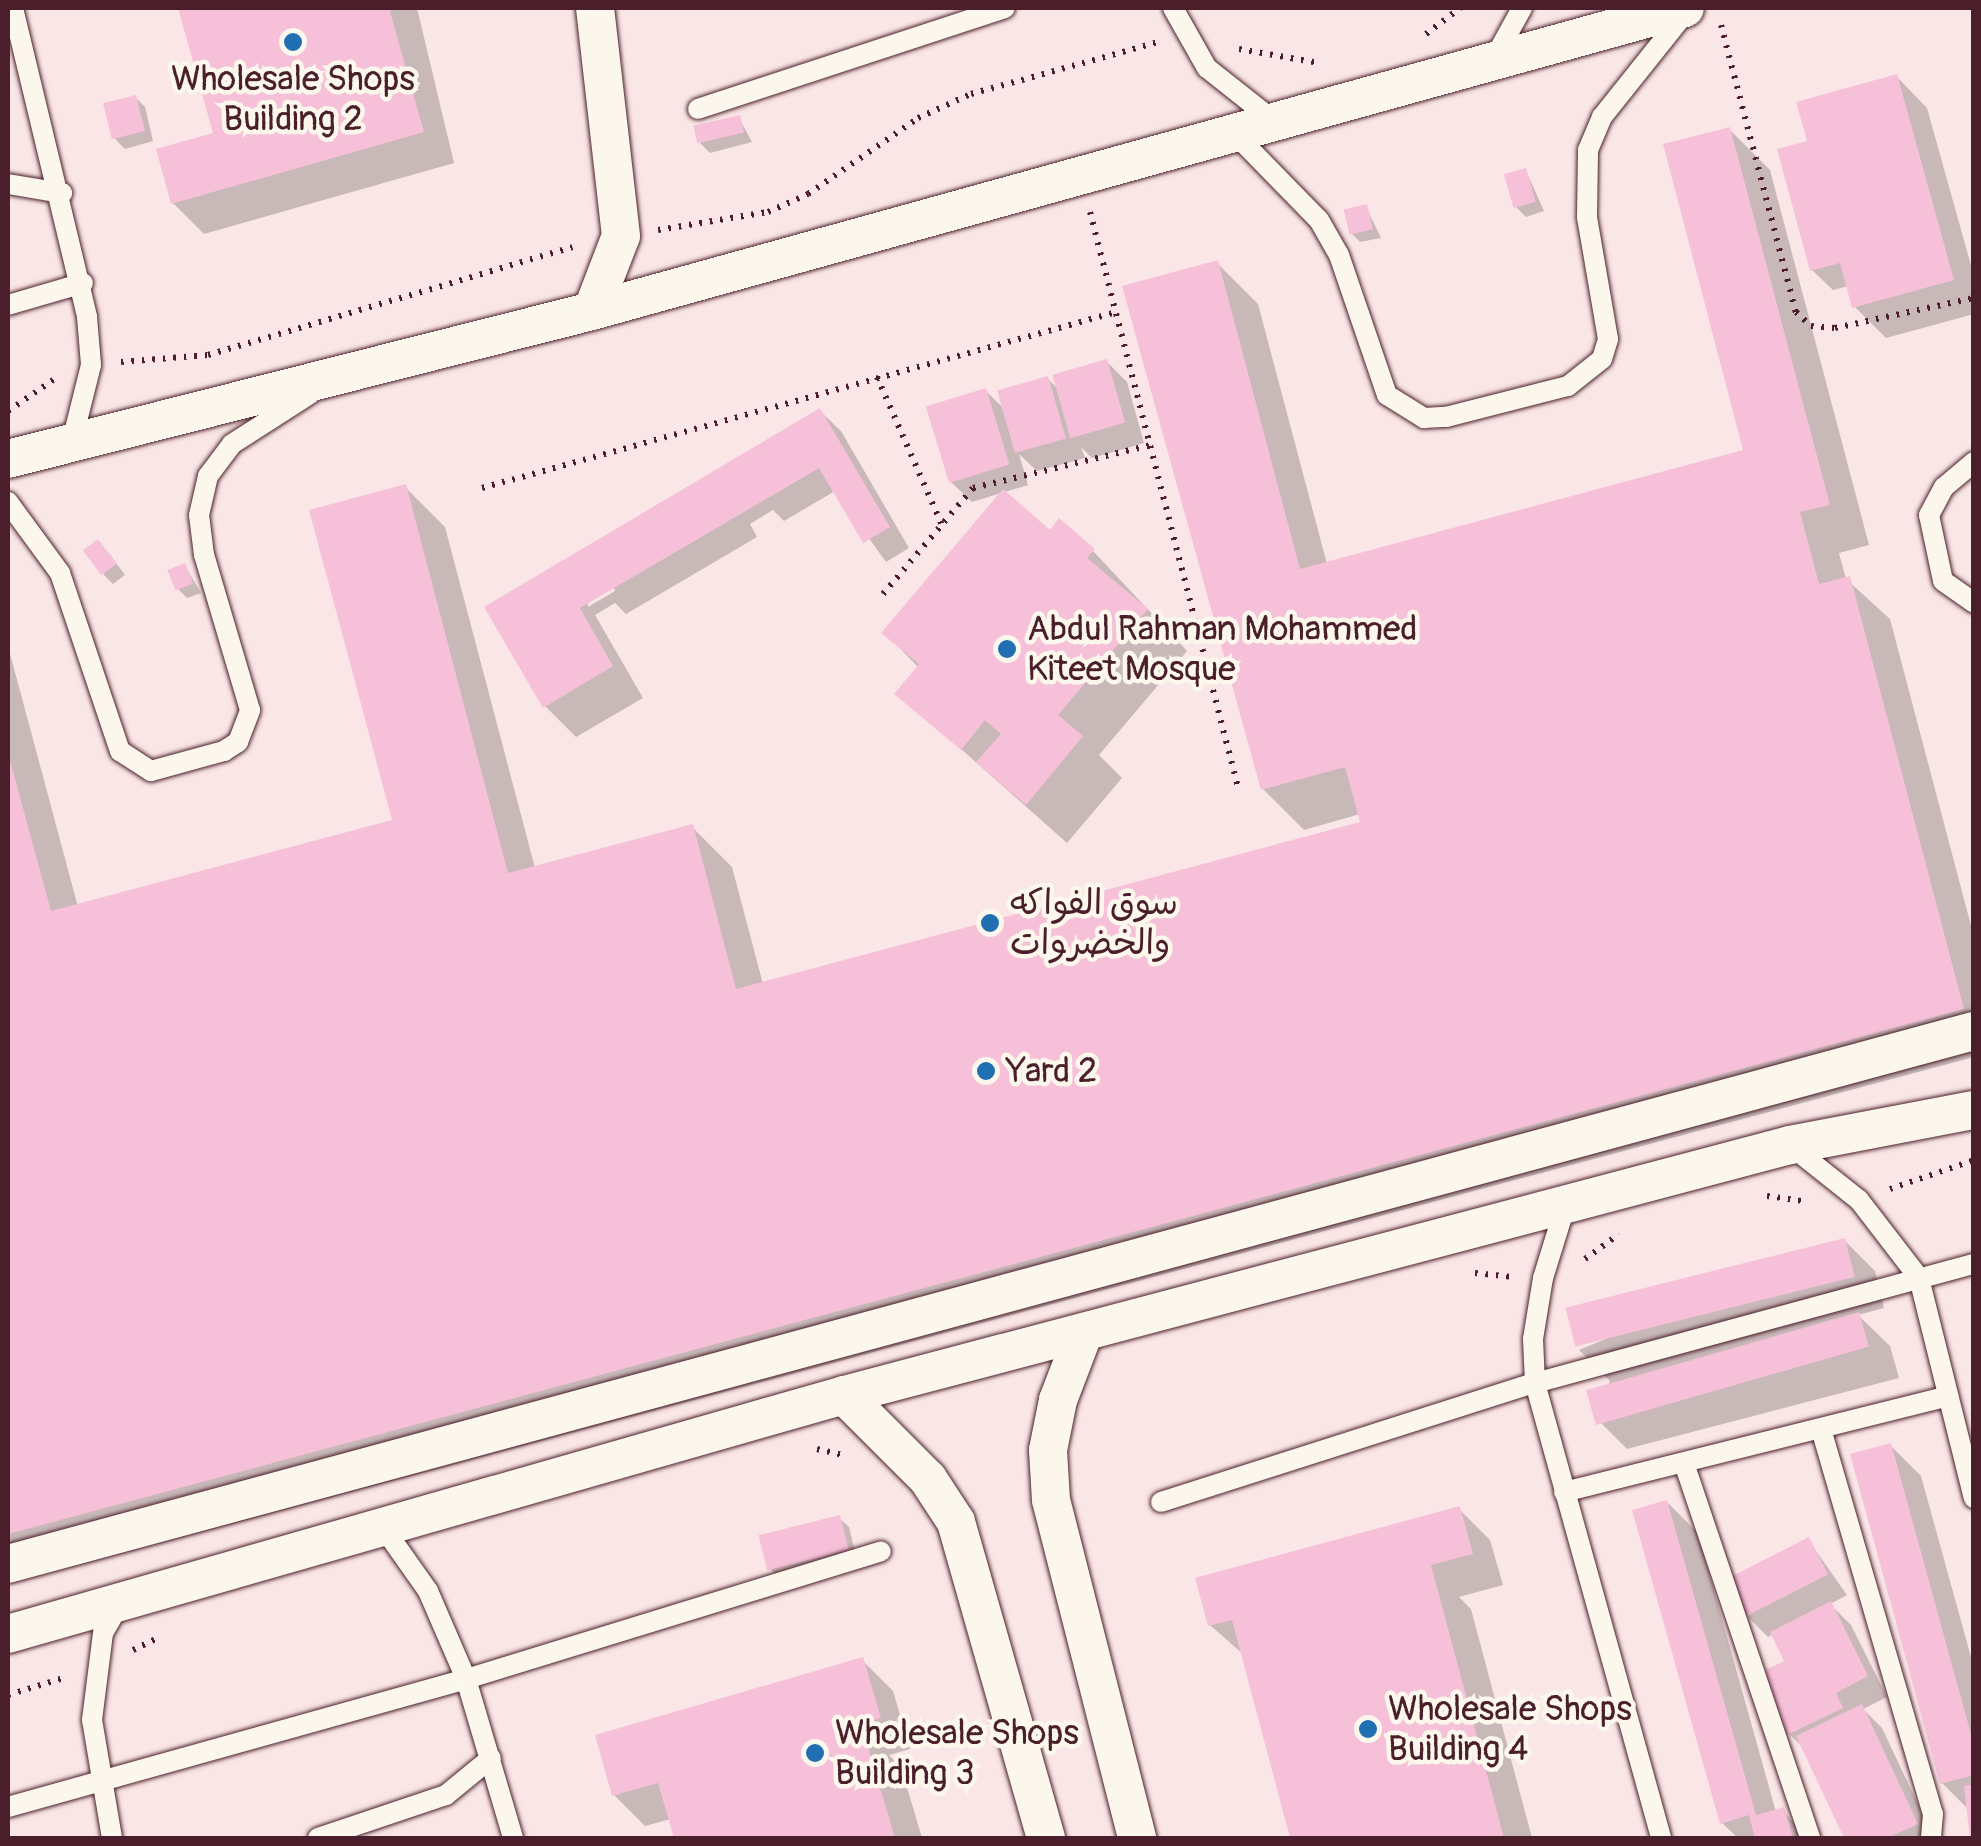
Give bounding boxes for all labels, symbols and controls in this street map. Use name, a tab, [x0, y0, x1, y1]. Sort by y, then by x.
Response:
marker: Wholesale Shops Building 2	[282, 31, 304, 53]
place label: Wholesale Shops Building 2	[171, 58, 415, 140]
place label: Abdul Rahman Mohammed Kiteet Mosque	[1027, 608, 1417, 690]
marker: Abdul Rahman Mohammed Kiteet Mosque	[996, 638, 1018, 660]
place label: سوق الفواكه والخضروات	[1010, 882, 1178, 964]
marker: سوق الفواكه والخضروات	[979, 912, 1001, 934]
place label: Yard 2	[1006, 1050, 1097, 1092]
marker: Yard 2	[975, 1060, 997, 1082]
place label: Wholesale Shops Building 4	[1388, 1688, 1632, 1770]
place label: Wholesale Shops Building 3	[835, 1712, 1079, 1794]
marker: Wholesale Shops Building 4	[1357, 1718, 1379, 1740]
marker: Wholesale Shops Building 3	[804, 1742, 826, 1764]

